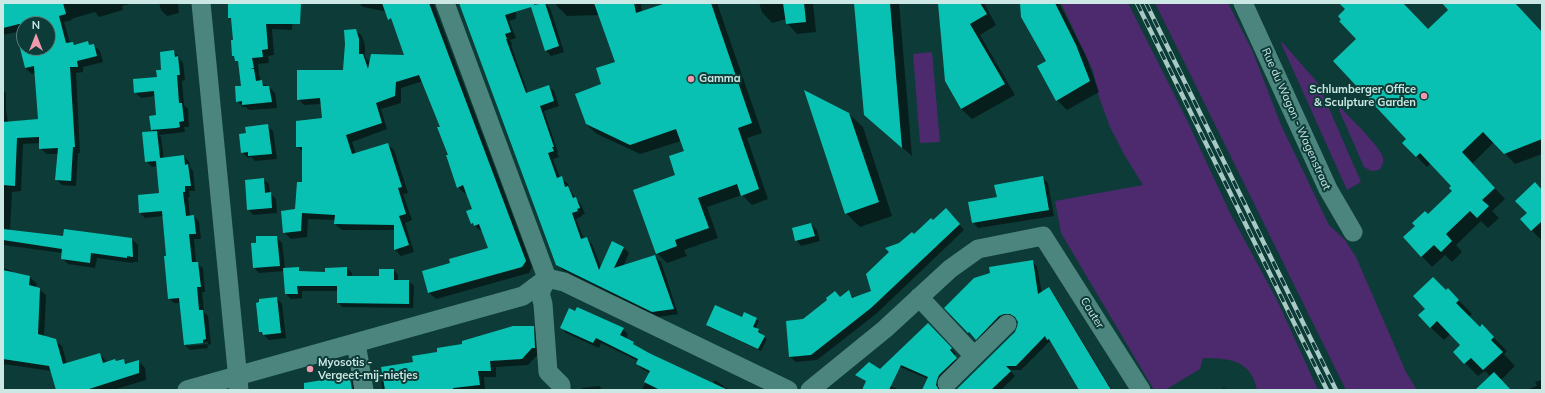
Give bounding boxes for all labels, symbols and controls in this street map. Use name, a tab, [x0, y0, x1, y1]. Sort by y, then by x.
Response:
north arrow	[16, 16, 56, 56]
text: N	[32, 18, 40, 32]
street label: Rue du Wagon - Wagenstraat	[1259, 46, 1333, 192]
place label: Gamma	[699, 72, 741, 86]
marker: Gamma	[686, 74, 696, 84]
place label: Schlumberger Office & Sculpture Garden	[1309, 83, 1416, 109]
marker: Schlumberger Office & Sculpture Garden	[1419, 91, 1429, 101]
street label: Cauter	[1077, 295, 1107, 331]
place label: Myosotis - Vergeet-mij-nietjes	[318, 356, 418, 382]
marker: Myosotis - Vergeet-mij-nietjes	[305, 364, 315, 374]

